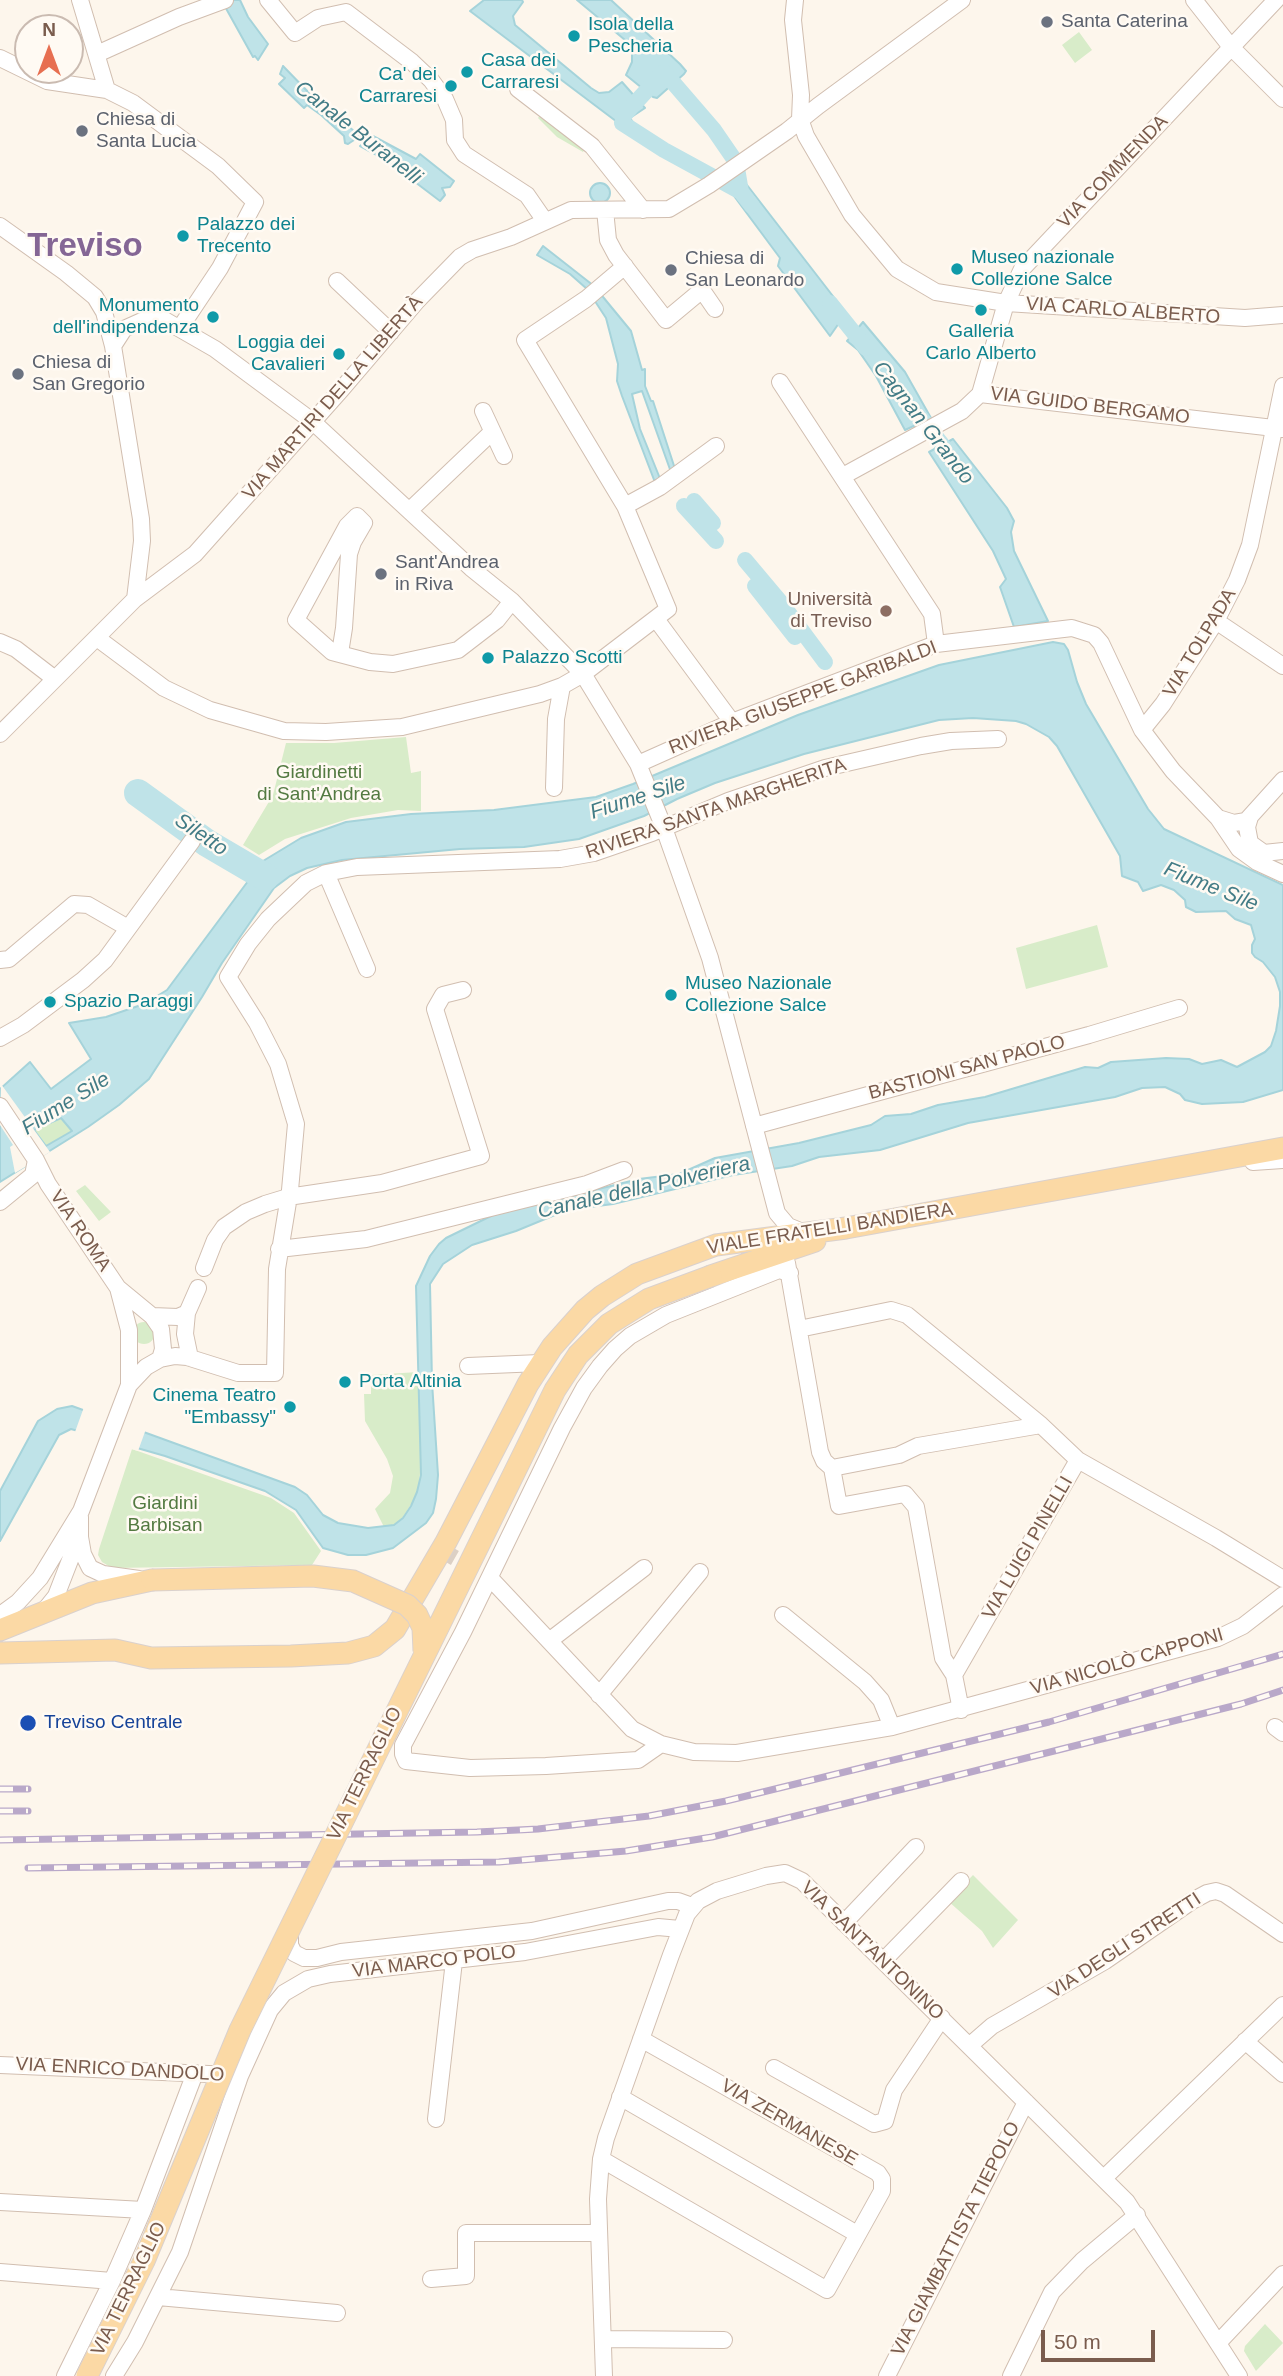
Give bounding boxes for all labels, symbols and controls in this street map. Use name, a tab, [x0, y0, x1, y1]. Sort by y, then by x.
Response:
place label: Santa Caterina	[1061, 11, 1188, 33]
north arrow	[14, 14, 84, 84]
place label: Isola della Pescheria	[588, 14, 674, 58]
marker: Santa Caterina	[1039, 14, 1055, 30]
text: N	[42, 19, 56, 40]
marker: Isola della Pescheria	[566, 28, 582, 44]
place label: Casa dei Carraresi	[481, 50, 559, 94]
place label: Ca' dei Carraresi	[359, 64, 437, 108]
marker: Casa dei Carraresi	[459, 64, 475, 80]
water label: Canale Buranelli	[290, 76, 426, 190]
marker: Ca' dei Carraresi	[443, 78, 459, 94]
place label: Chiesa di Santa Lucia	[96, 109, 196, 153]
street label: VIA COMMENDA	[1053, 111, 1173, 233]
marker: Chiesa di Santa Lucia	[74, 123, 90, 139]
place label: Palazzo dei Trecento	[197, 214, 295, 258]
district label: Treviso	[27, 227, 143, 267]
marker: Palazzo dei Trecento	[175, 228, 191, 244]
place label: Museo nazionale Collezione Salce	[971, 247, 1115, 291]
place label: Chiesa di San Leonardo	[685, 248, 804, 292]
marker: Museo nazionale Collezione Salce	[949, 261, 965, 277]
marker: Chiesa di San Leonardo	[663, 262, 679, 278]
street label: VIA MARTIRI DELLA LIBERTÀ	[238, 291, 428, 505]
street label: VIA CARLO ALBERTO	[1025, 293, 1221, 329]
place label: Monumento dell'indipendenza	[53, 295, 199, 339]
marker: Galleria Carlo Alberto	[973, 302, 989, 318]
marker: Monumento dell'indipendenza	[205, 309, 221, 325]
place label: Galleria Carlo Alberto	[926, 321, 1036, 365]
place label: Loggia dei Cavalieri	[237, 332, 325, 376]
marker: Loggia dei Cavalieri	[331, 346, 347, 362]
place label: Chiesa di San Gregorio	[32, 352, 145, 396]
water label: Cagnan Grando	[867, 356, 979, 490]
marker: Chiesa di San Gregorio	[10, 366, 26, 382]
street label: VIA GUIDO BERGAMO	[989, 382, 1191, 430]
place label: Sant'Andrea in Riva	[395, 552, 499, 596]
marker: Sant'Andrea in Riva	[373, 566, 389, 582]
street label: VIA TOLPADA	[1159, 584, 1241, 702]
place label: Università di Treviso	[788, 589, 872, 633]
marker: Università di Treviso	[878, 603, 894, 619]
street label: RIVIERA GIUSEPPE GARIBALDI	[666, 636, 940, 760]
place label: Palazzo Scotti	[502, 647, 622, 669]
marker: Palazzo Scotti	[480, 650, 496, 666]
street label: RIVIERA SANTA MARGHERITA	[583, 754, 849, 864]
park label: Giardinetti di Sant'Andrea	[257, 762, 381, 806]
water label: Fiume Sile	[587, 771, 689, 825]
water label: Siletto	[170, 808, 232, 862]
water label: Fiume Sile	[1160, 857, 1262, 917]
place label: Museo Nazionale Collezione Salce	[685, 973, 832, 1017]
marker: Museo Nazionale Collezione Salce	[663, 987, 679, 1003]
place label: Spazio Paraggi	[64, 991, 193, 1013]
marker: Spazio Paraggi	[42, 994, 58, 1010]
street label: BASTIONI SAN PAOLO	[866, 1031, 1068, 1105]
water label: Fiume Sile	[17, 1067, 115, 1141]
water label: Canale della Polveriera	[535, 1151, 753, 1225]
street label: VIA ROMA	[45, 1186, 115, 1276]
street label: VIALE FRATELLI BANDIERA	[705, 1198, 955, 1260]
place label: Porta Altinia	[359, 1371, 461, 1393]
marker: Porta Altinia	[337, 1374, 353, 1390]
place label: Cinema Teatro "Embassy"	[152, 1385, 276, 1429]
marker: Cinema Teatro "Embassy"	[282, 1399, 298, 1415]
street label: VIA LUIGI PINELLI	[978, 1472, 1078, 1624]
park label: Giardini Barbisan	[128, 1493, 202, 1537]
street label: VIA NICOLÒ CAPPONI	[1028, 1624, 1226, 1700]
street label: VIA TERRAGLIO	[323, 1704, 407, 1844]
place label: Treviso Centrale	[44, 1712, 183, 1734]
marker: Treviso Centrale	[18, 1713, 38, 1733]
street label: VIA SANT'ANTONINO	[796, 1877, 948, 2025]
street label: VIA DEGLI STRETTI	[1044, 1888, 1206, 2004]
street label: VIA MARCO POLO	[351, 1941, 517, 1983]
street label: VIA ENRICO DANDOLO	[15, 2053, 225, 2087]
street label: VIA ZERMANESE	[717, 2075, 861, 2171]
street label: VIA GIAMBATTISTA TIEPOLO	[887, 2118, 1025, 2360]
street label: VIA TERRAGLIO	[87, 2219, 171, 2359]
scale bar	[1045, 2316, 1159, 2360]
text: 50 m	[1054, 2330, 1101, 2353]

